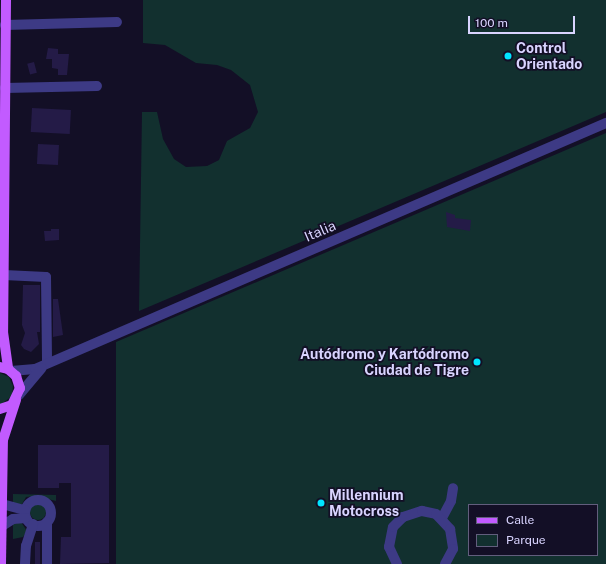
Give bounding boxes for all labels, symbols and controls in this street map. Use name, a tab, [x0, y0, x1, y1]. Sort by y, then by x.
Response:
scale bar	[470, 8, 577, 34]
text: 100 m	[475, 16, 508, 30]
place label: Control Orientado	[516, 40, 582, 72]
marker: Control Orientado	[503, 51, 513, 61]
street label: Italia	[302, 217, 338, 245]
place label: Autódromo y Kartódromo Ciudad de Tigre	[300, 346, 469, 378]
marker: Autódromo y Kartódromo Ciudad de Tigre	[472, 357, 482, 367]
place label: Millennium Motocross	[329, 487, 404, 520]
marker: Millennium Motocross	[316, 498, 326, 508]
legend	[468, 504, 598, 556]
text: Calle	[506, 513, 534, 527]
text: Parque	[506, 533, 546, 547]

